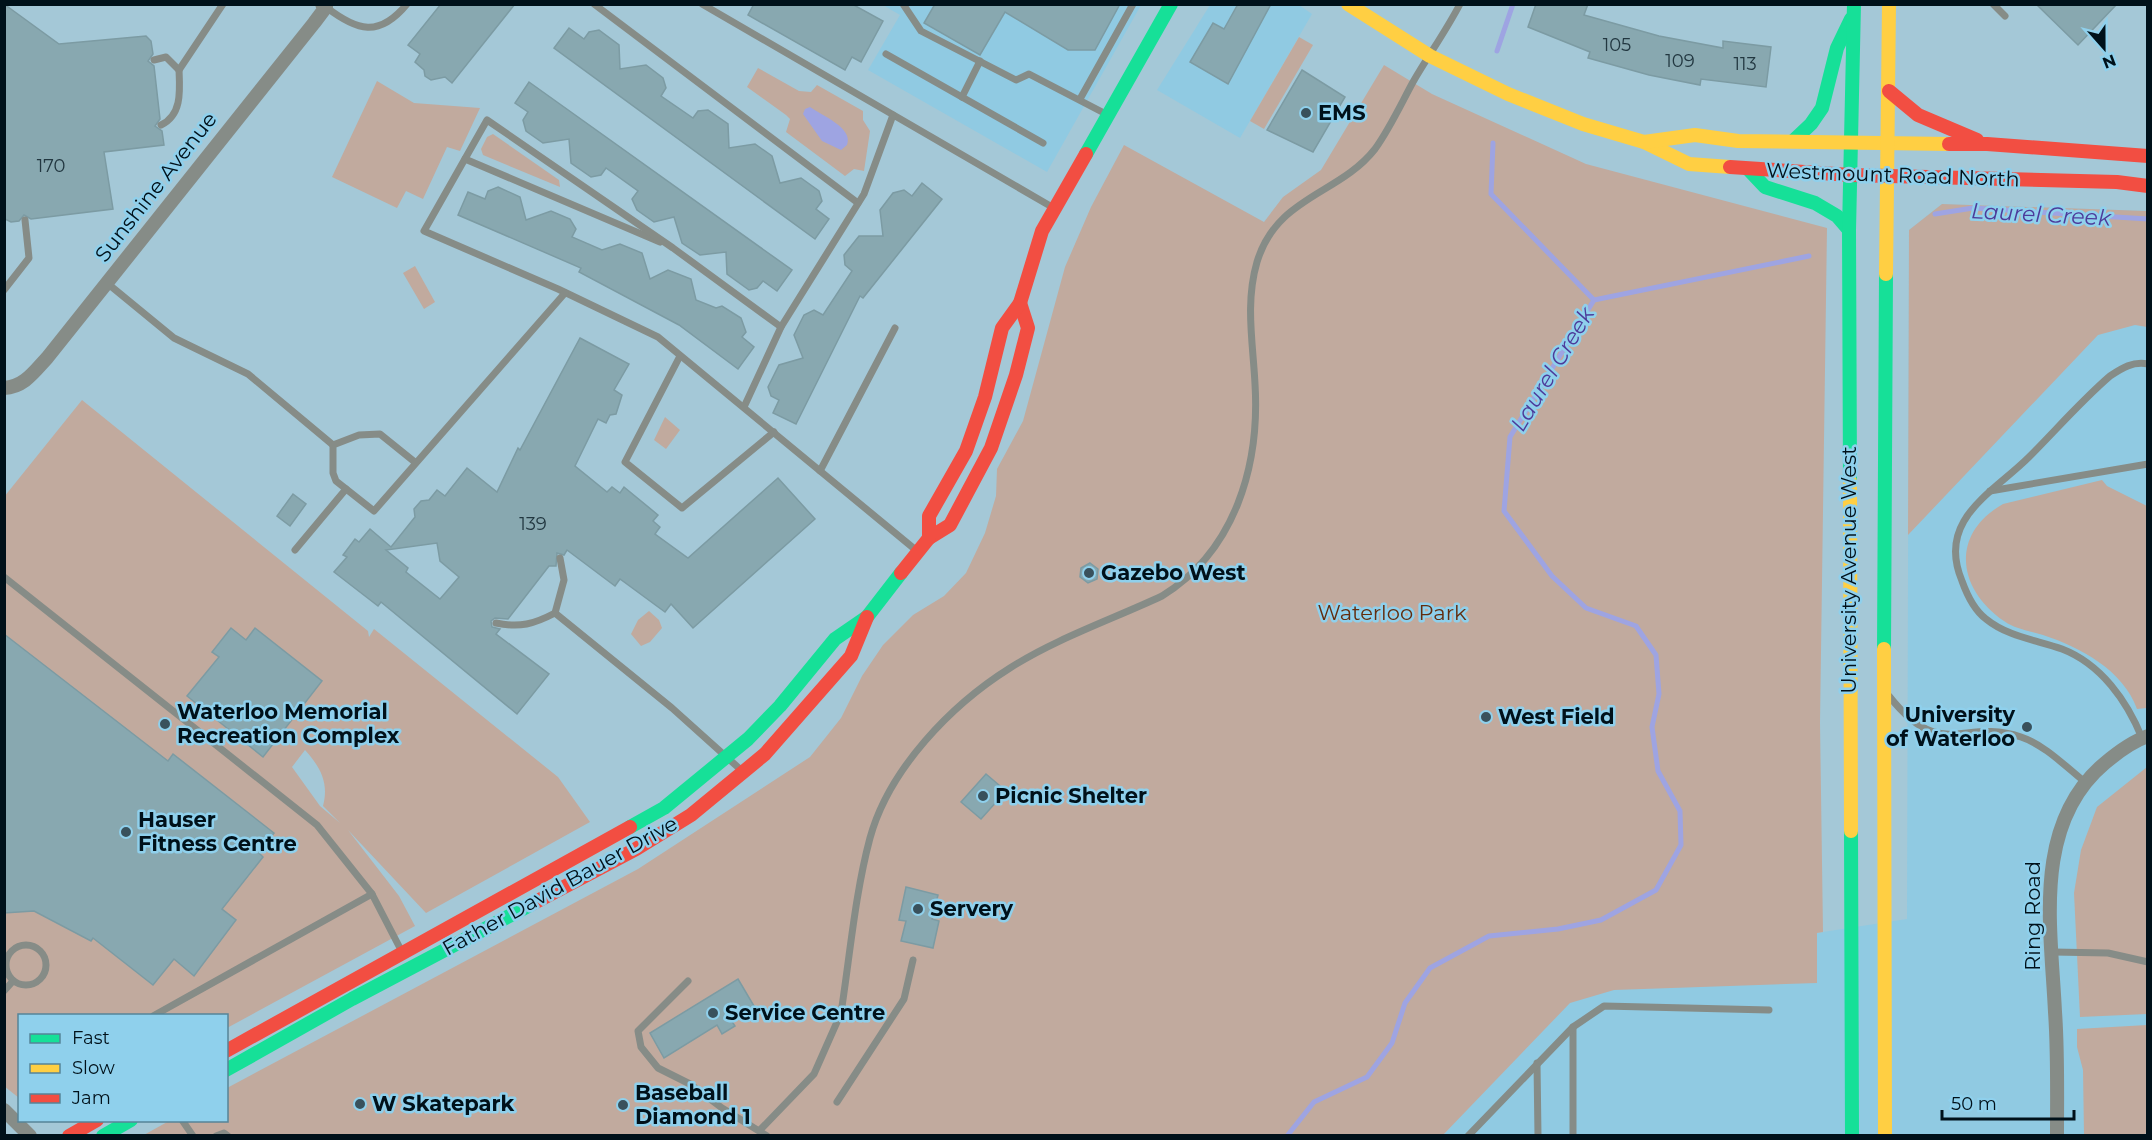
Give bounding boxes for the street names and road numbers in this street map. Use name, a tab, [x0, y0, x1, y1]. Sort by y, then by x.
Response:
street label: Sunshine Avenue	[89, 107, 222, 266]
street label: Westmount Road North	[1766, 158, 2020, 191]
street label: University Avenue West	[1836, 446, 1861, 694]
street label: Father David Bauer Drive	[438, 810, 682, 961]
street label: Ring Road	[2020, 861, 2045, 971]

